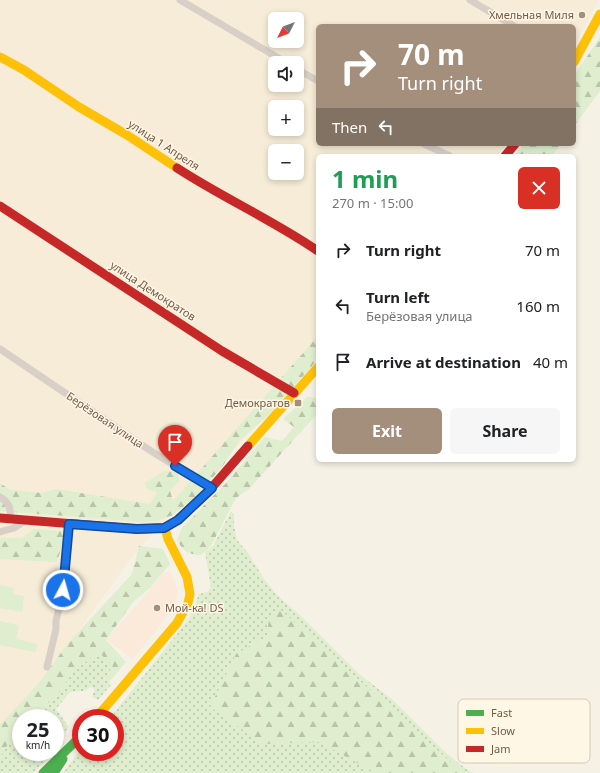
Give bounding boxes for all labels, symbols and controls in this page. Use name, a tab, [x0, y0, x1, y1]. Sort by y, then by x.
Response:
place label: Хмельная Миля	[489, 7, 574, 22]
marker: Хмельная Миля	[577, 10, 587, 20]
north arrow	[268, 12, 304, 48]
map controls	[268, 12, 304, 180]
text: 70 m	[398, 35, 465, 73]
icon: right	[332, 40, 384, 92]
button: sound	[268, 56, 304, 92]
text: Turn right	[398, 71, 482, 95]
button: +	[268, 100, 304, 136]
street label: улица 1 Апреля	[126, 116, 203, 173]
icon: left	[375, 116, 397, 138]
text: Then	[332, 117, 367, 137]
button: −	[268, 144, 304, 180]
text: 1 min	[332, 162, 398, 195]
button: close	[518, 167, 560, 209]
text: 270 m · 15:00	[332, 194, 413, 212]
icon: right	[332, 239, 354, 261]
text: Turn right	[366, 240, 441, 260]
text: 70 m	[525, 240, 560, 260]
street label: улица Демократов	[108, 257, 199, 324]
text: Turn left	[366, 287, 430, 307]
icon: left	[332, 295, 354, 317]
text: 160 m	[516, 296, 560, 316]
text: Берёзовая улица	[366, 307, 473, 325]
icon: arrive	[332, 351, 354, 373]
text: Arrive at destination	[366, 352, 521, 372]
text: 40 m	[533, 352, 568, 372]
street label: Берёзовая улица	[64, 388, 147, 451]
place label: Демократов	[225, 395, 290, 410]
marker: Демократов	[293, 398, 303, 408]
button: Exit	[332, 408, 442, 454]
button: Share	[450, 408, 560, 454]
pin	[158, 425, 192, 466]
icon: arrive	[164, 431, 186, 453]
position arrow	[42, 569, 84, 611]
place label: Мой-ка! DS	[165, 600, 224, 615]
marker: Мой-ка! DS	[152, 603, 162, 613]
legend	[458, 699, 590, 763]
text: Fast	[491, 705, 512, 720]
speed limit sign: 30	[72, 709, 124, 761]
text: 25	[27, 716, 49, 743]
text: Slow	[491, 723, 515, 738]
text: km/h	[26, 738, 50, 752]
text: Jam	[490, 741, 510, 756]

